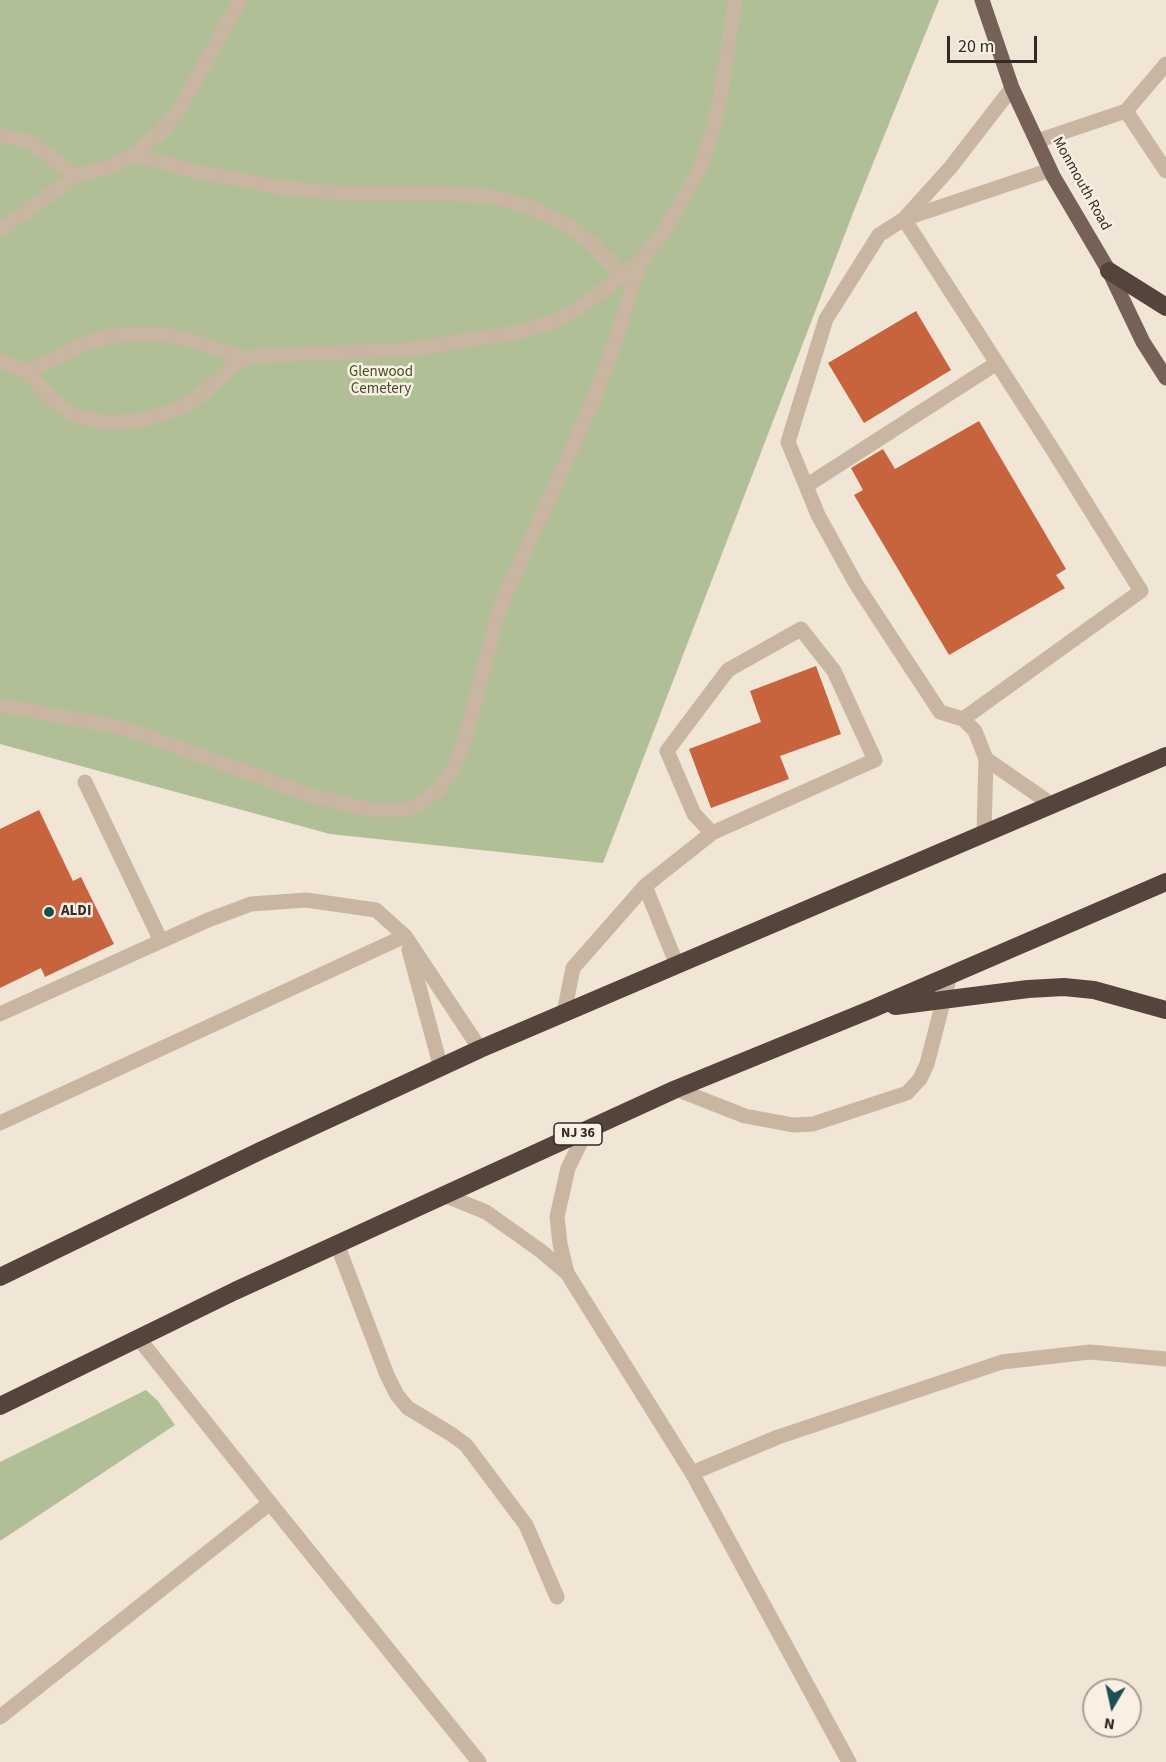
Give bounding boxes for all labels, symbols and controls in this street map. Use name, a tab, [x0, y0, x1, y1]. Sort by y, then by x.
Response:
scale bar	[950, 24, 1040, 62]
text: 20 m	[958, 34, 994, 59]
street label: Monmouth Road	[1048, 134, 1114, 234]
park label: Glenwood Cemetery	[349, 364, 413, 399]
place label: ALDI	[61, 903, 91, 921]
marker: ALDI	[42, 905, 56, 919]
road number: NJ 36	[554, 1123, 602, 1145]
north arrow	[1082, 1678, 1142, 1738]
text: N	[1103, 1712, 1116, 1736]

